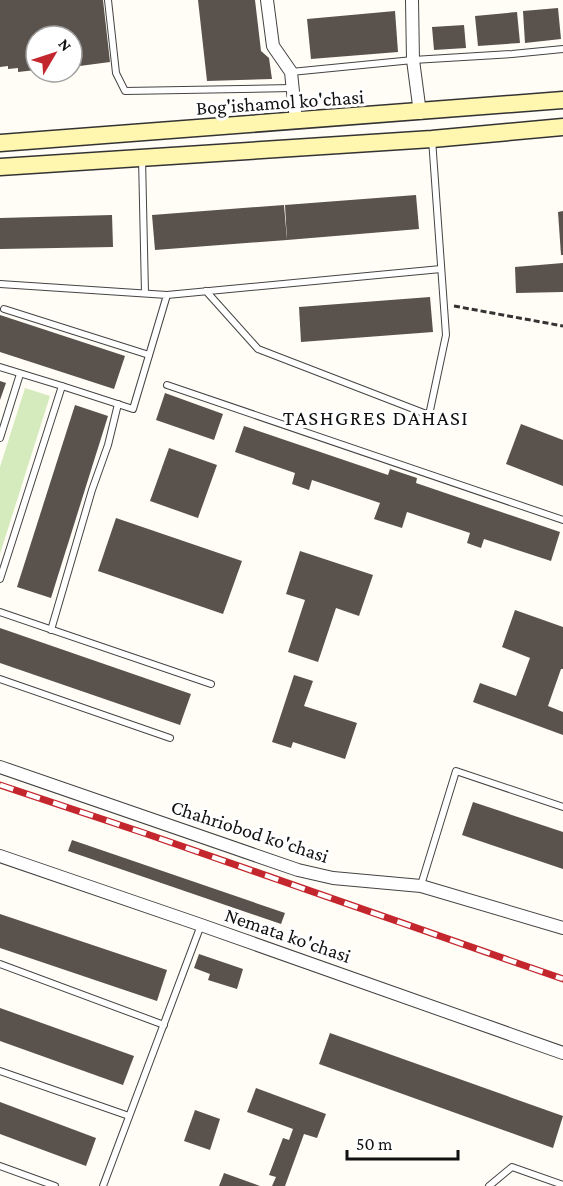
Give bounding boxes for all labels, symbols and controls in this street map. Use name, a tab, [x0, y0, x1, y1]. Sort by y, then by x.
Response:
north arrow	[24, 24, 84, 84]
text: N	[55, 35, 75, 55]
street label: Bog'ishamol ko'chasi	[195, 85, 365, 120]
district label: TASHGRES DAHASI	[283, 406, 469, 430]
street label: Chahriobod ko'chasi	[168, 795, 332, 867]
street label: Nemata ko'chasi	[222, 903, 354, 967]
scale bar	[347, 1123, 458, 1161]
text: 50 m	[356, 1134, 393, 1154]

